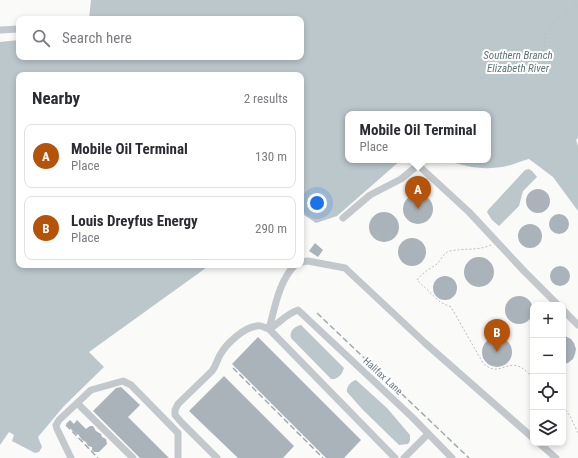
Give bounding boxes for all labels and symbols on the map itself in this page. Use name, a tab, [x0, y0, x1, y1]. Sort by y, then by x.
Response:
water label: Southern Branch Elizabeth River	[483, 49, 553, 75]
pin: A	[405, 176, 431, 209]
your location	[307, 193, 327, 213]
pin: B	[484, 319, 510, 352]
street label: Halifax Lane	[361, 355, 405, 397]

